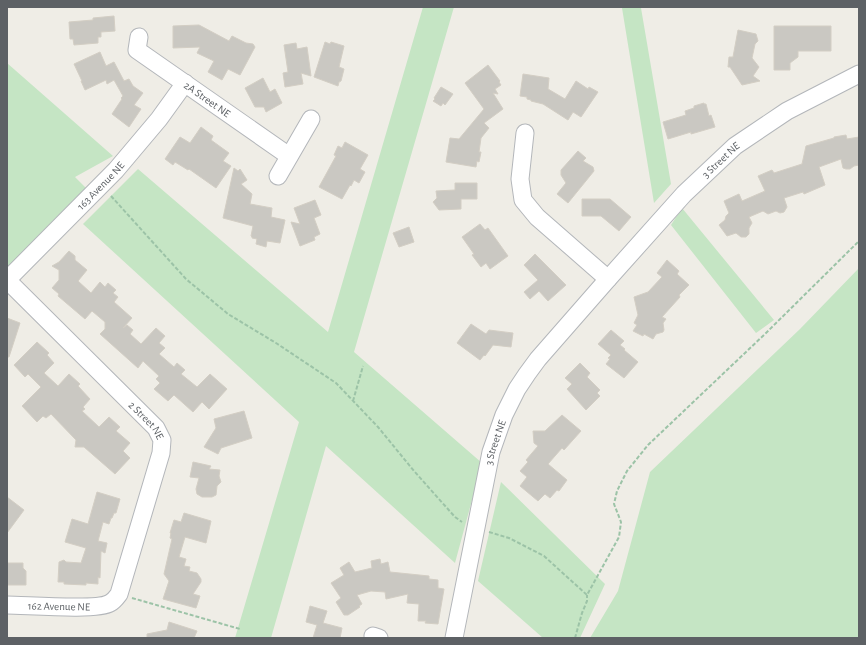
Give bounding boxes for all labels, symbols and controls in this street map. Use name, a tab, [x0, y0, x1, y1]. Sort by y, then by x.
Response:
street label: 2A Street NE	[182, 80, 233, 120]
street label: 3 Street NE	[700, 139, 742, 180]
street label: 163 Avenue NE	[75, 159, 127, 212]
street label: 2 Street NE	[126, 399, 166, 442]
street label: 3 Street NE	[484, 418, 508, 466]
street label: 162 Avenue NE	[28, 600, 91, 613]

